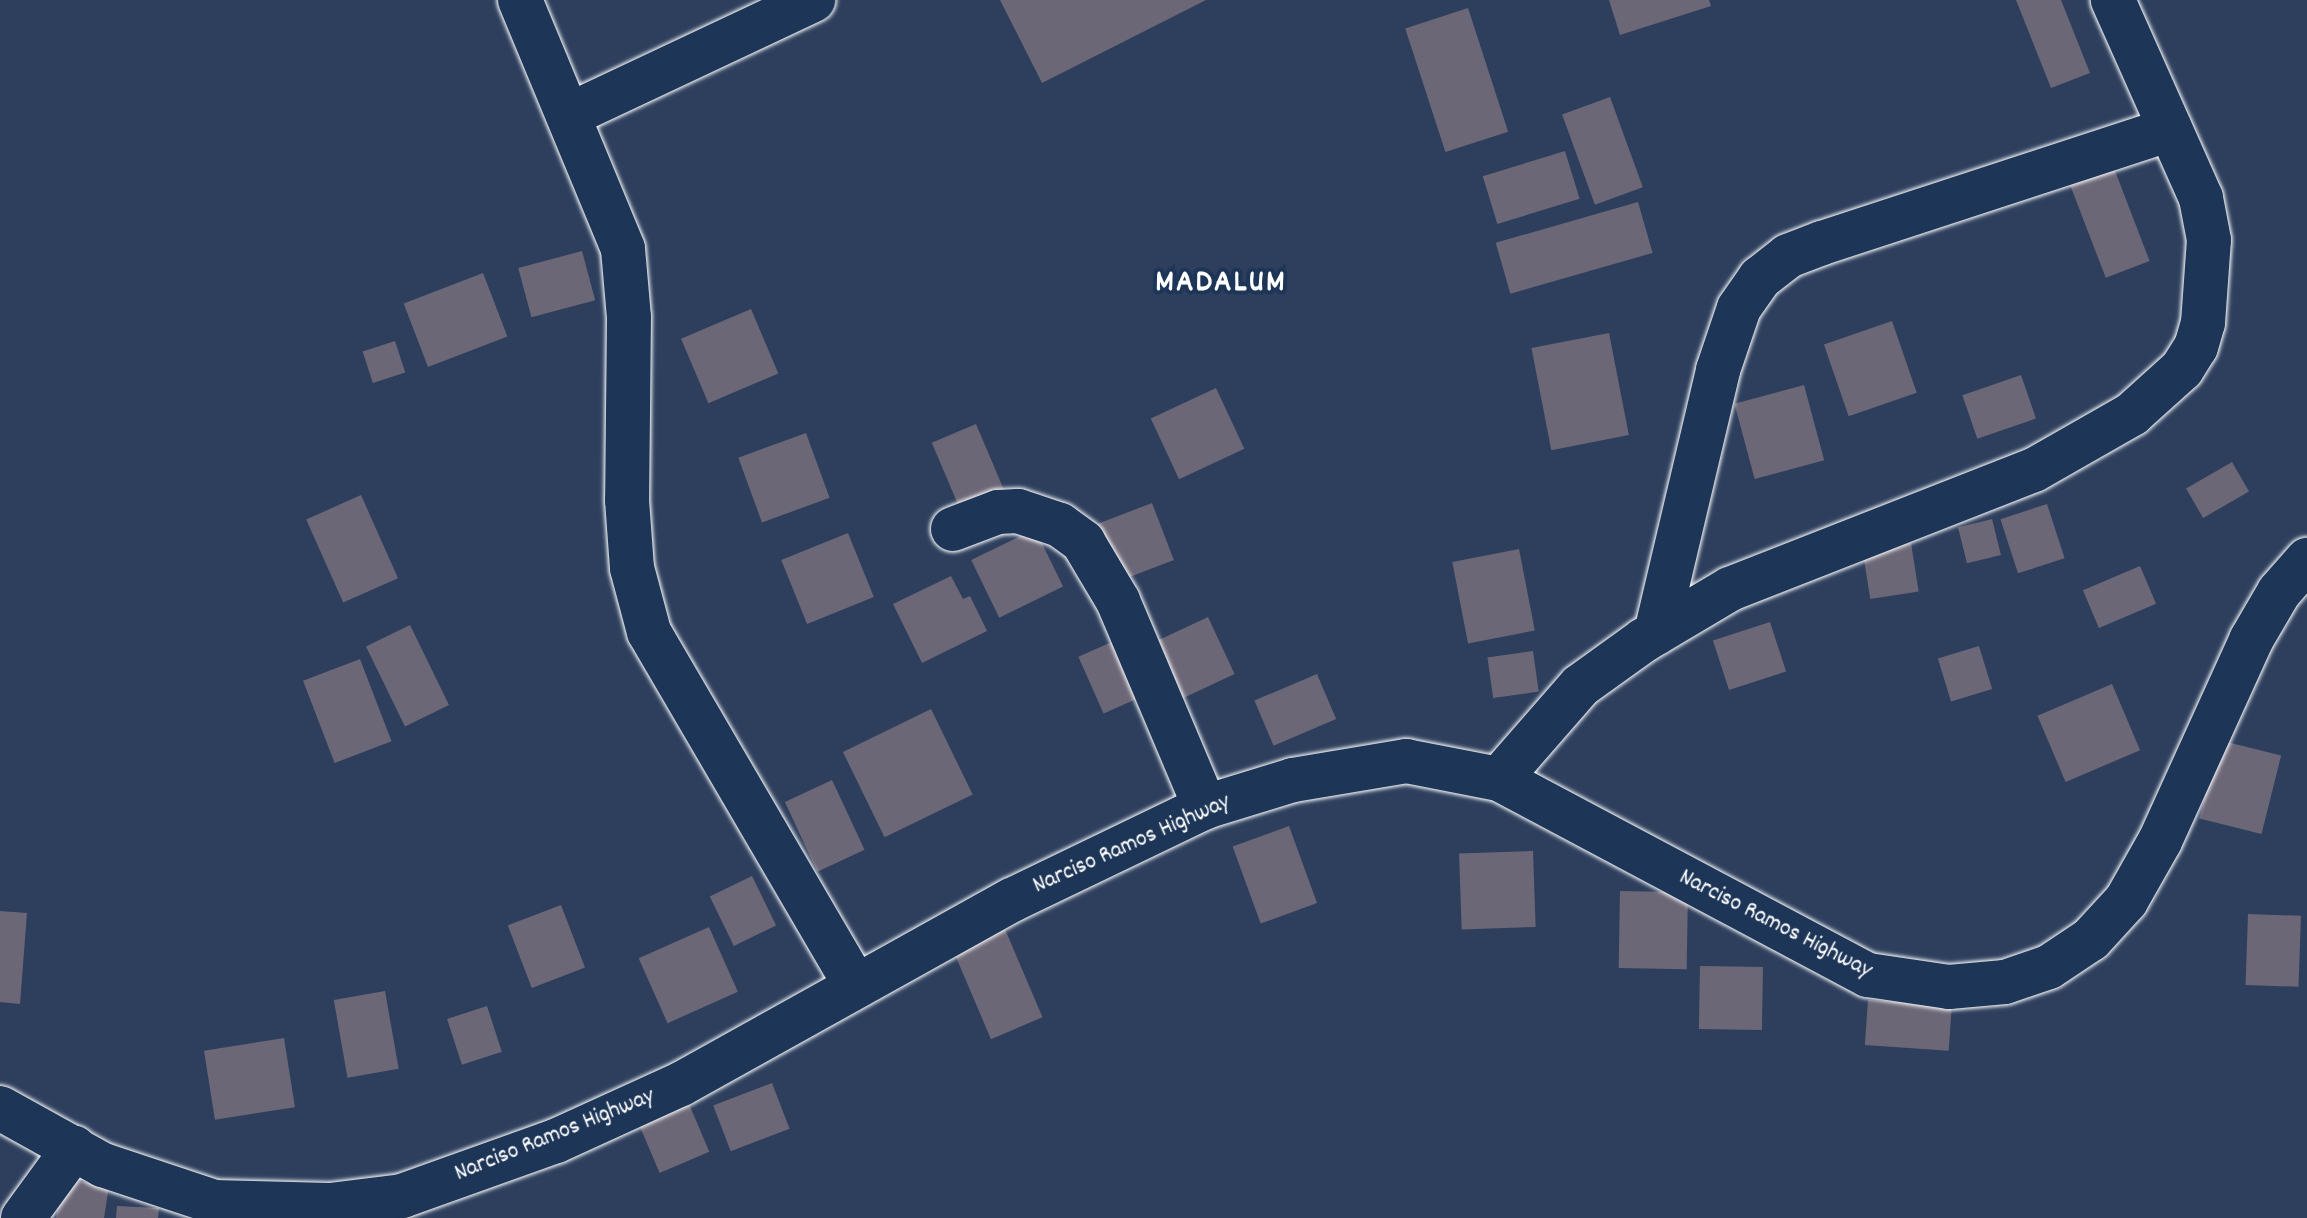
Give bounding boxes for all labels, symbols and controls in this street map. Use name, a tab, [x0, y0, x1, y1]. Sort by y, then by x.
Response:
district label: MADALUM	[1155, 265, 1287, 303]
street label: Narciso Ramos Highway	[1029, 789, 1235, 901]
street label: Narciso Ramos Highway	[1674, 864, 1876, 986]
street label: Narciso Ramos Highway	[451, 1083, 659, 1189]

